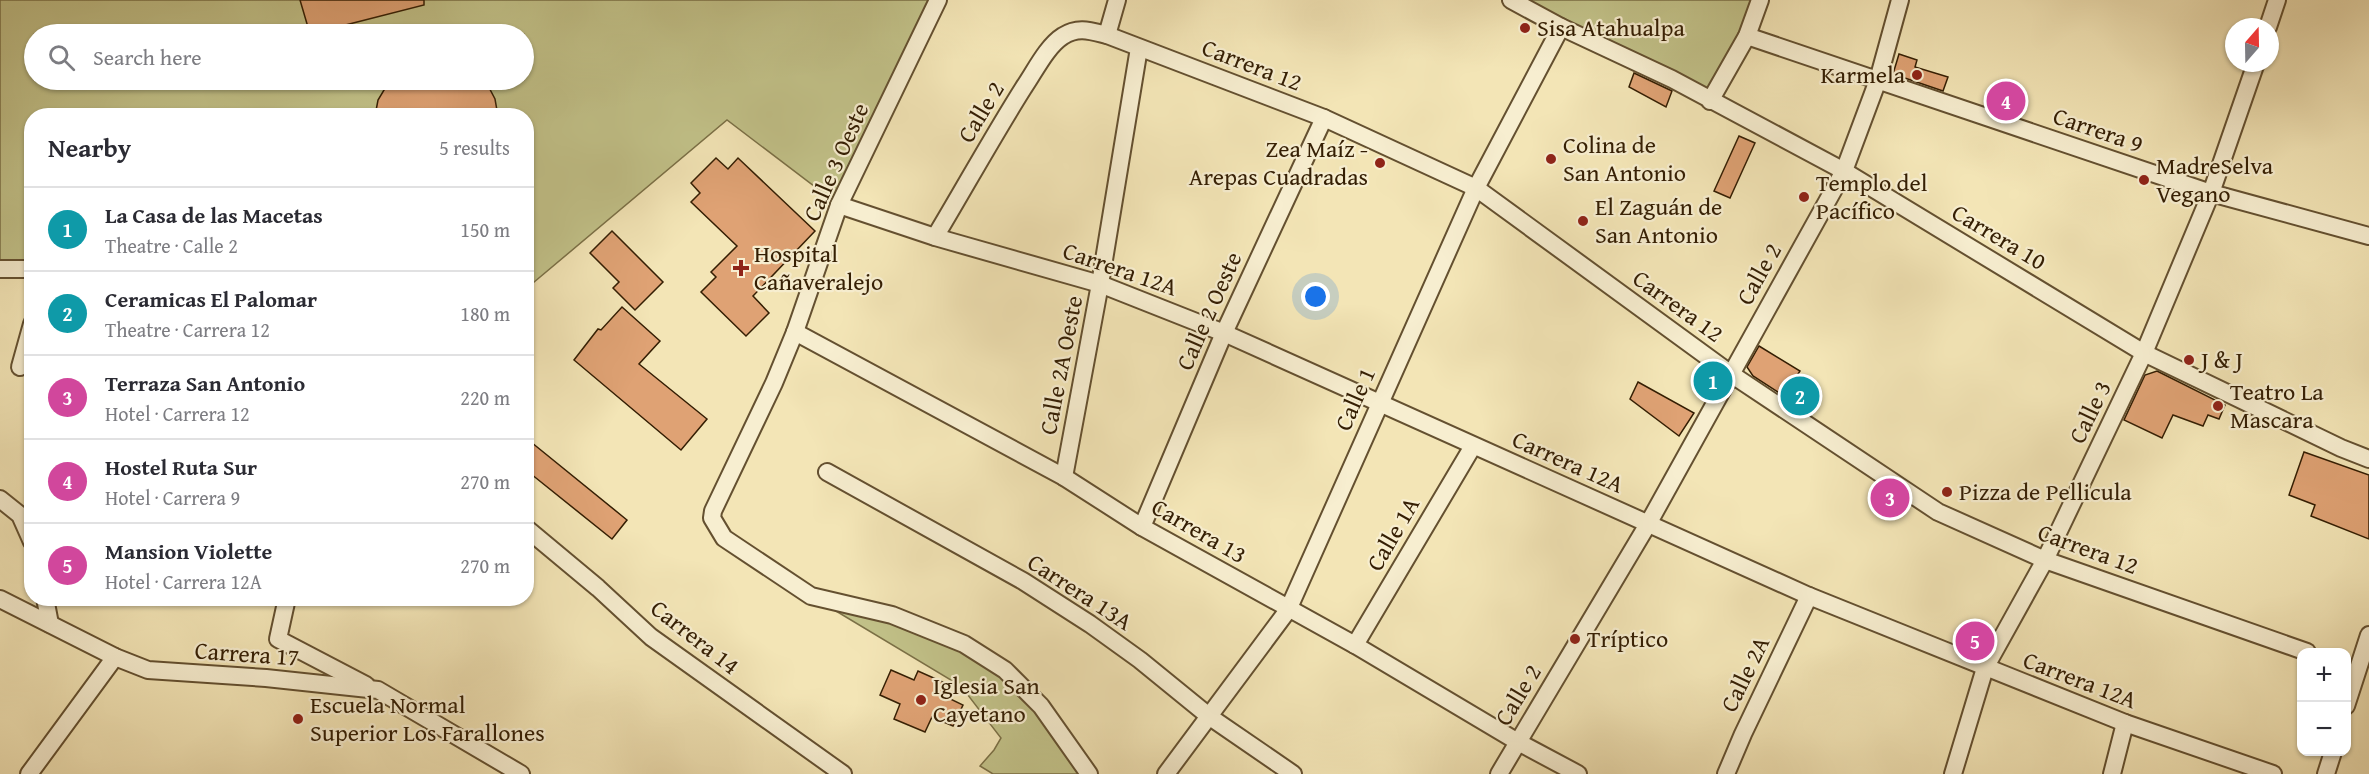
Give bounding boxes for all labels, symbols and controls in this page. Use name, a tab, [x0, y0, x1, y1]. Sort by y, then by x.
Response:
place label: Sisa Atahualpa	[1537, 10, 1685, 45]
north arrow	[2225, 18, 2279, 72]
marker: Sisa Atahualpa	[1518, 21, 1532, 35]
search box	[24, 24, 534, 90]
street label: Carrera 12	[1197, 29, 1307, 100]
icon: search	[45, 41, 78, 74]
text: Search here	[93, 41, 202, 73]
place label: Karmela	[1821, 57, 1906, 92]
marker: Karmela	[1910, 68, 1924, 82]
street label: Calle 2	[949, 74, 1013, 149]
pin: 4	[1986, 78, 2026, 124]
street label: Calle 3 Oeste	[794, 97, 877, 227]
street label: Carrera 9	[2049, 98, 2148, 161]
place label: Colina de San Antonio	[1563, 127, 1686, 190]
text: Nearby	[48, 128, 131, 167]
place label: Zea Maíz - Arepas Cuadradas	[1189, 131, 1368, 194]
text: 5 results	[439, 133, 510, 162]
place label: MadreSelva Vegano	[2156, 148, 2274, 211]
marker: Colina de San Antonio	[1544, 152, 1558, 166]
marker: Zea Maíz - Arepas Cuadradas	[1373, 156, 1387, 170]
place label: Templo del Pacífico	[1816, 165, 1928, 228]
marker: MadreSelva Vegano	[2137, 173, 2151, 187]
place label: El Zaguán de San Antonio	[1595, 189, 1722, 252]
marker: Templo del Pacífico	[1797, 190, 1811, 204]
street label: Carrera 10	[1945, 195, 2053, 278]
text: La Casa de las Macetas	[105, 199, 323, 231]
marker: El Zaguán de San Antonio	[1576, 214, 1590, 228]
text: 1	[62, 215, 73, 244]
text: 150 m	[460, 215, 510, 244]
text: Theatre · Calle 2	[105, 231, 238, 260]
street label: Carrera 12A	[1058, 233, 1183, 305]
place label: Hospital Cañaveralejo	[754, 236, 883, 299]
street label: Calle 2	[1727, 236, 1790, 311]
street label: Calle 2 Oeste	[1167, 246, 1250, 376]
marker: Hospital Cañaveralejo	[732, 259, 750, 277]
street label: Carrera 12	[1626, 261, 1731, 350]
your location	[1301, 282, 1330, 311]
text: Ceramicas El Palomar	[105, 283, 317, 315]
street label: Calle 2A Oeste	[1030, 292, 1091, 437]
text: 2	[62, 299, 73, 328]
text: 180 m	[460, 299, 510, 328]
text: Theatre · Carrera 12	[105, 315, 270, 344]
place label: J & J	[2198, 342, 2243, 377]
marker: J & J	[2182, 353, 2196, 367]
pin: 1	[1694, 358, 1732, 404]
street label: Calle 1	[1325, 362, 1384, 436]
text: Terraza San Antonio	[105, 367, 305, 399]
pin: 2	[1780, 374, 1820, 418]
street label: Calle 3	[2059, 374, 2120, 449]
place label: Teatro La Mascara	[2230, 374, 2324, 437]
text: 3	[62, 383, 73, 412]
text: 220 m	[460, 383, 510, 412]
text: Hotel · Carrera 12	[105, 399, 250, 428]
marker: Teatro La Mascara	[2211, 399, 2225, 413]
street label: Carrera 12A	[1507, 421, 1630, 502]
text: Hostel Ruta Sur	[105, 451, 257, 483]
text: 4	[62, 467, 73, 496]
text: 270 m	[460, 467, 510, 496]
place label: Pizza de Pellicula	[1959, 474, 2132, 509]
pin: 3	[1870, 476, 1910, 520]
text: Hotel · Carrera 9	[105, 483, 240, 512]
marker: Pizza de Pellicula	[1940, 485, 1954, 499]
street label: Carrera 13	[1145, 489, 1253, 572]
street label: Calle 1A	[1357, 490, 1428, 577]
street label: Carrera 12	[2033, 514, 2143, 583]
text: Mansion Violette	[105, 535, 272, 567]
street label: Carrera 13A	[1021, 544, 1140, 639]
text: 5	[62, 551, 73, 580]
text: 270 m	[460, 551, 510, 580]
text: Hotel · Carrera 12A	[105, 567, 262, 596]
street label: Carrera 14	[643, 591, 747, 683]
pin: 5	[1956, 618, 1994, 664]
place label: Tríptico	[1587, 621, 1668, 656]
street label: Calle 2A	[1711, 630, 1778, 718]
street label: Carrera 17	[194, 632, 300, 675]
marker: Tríptico	[1568, 632, 1582, 646]
street label: Carrera 12A	[2018, 642, 2142, 717]
map controls	[2297, 648, 2351, 756]
button: +	[2297, 648, 2351, 702]
street label: Calle 2	[1486, 657, 1550, 732]
place label: Iglesia San Cayetano	[933, 668, 1040, 731]
place label: Escuela Normal Superior Los Farallones	[310, 687, 545, 750]
marker: Iglesia San Cayetano	[914, 693, 928, 707]
button: −	[2297, 702, 2351, 756]
marker: Escuela Normal Superior Los Farallones	[291, 712, 305, 726]

